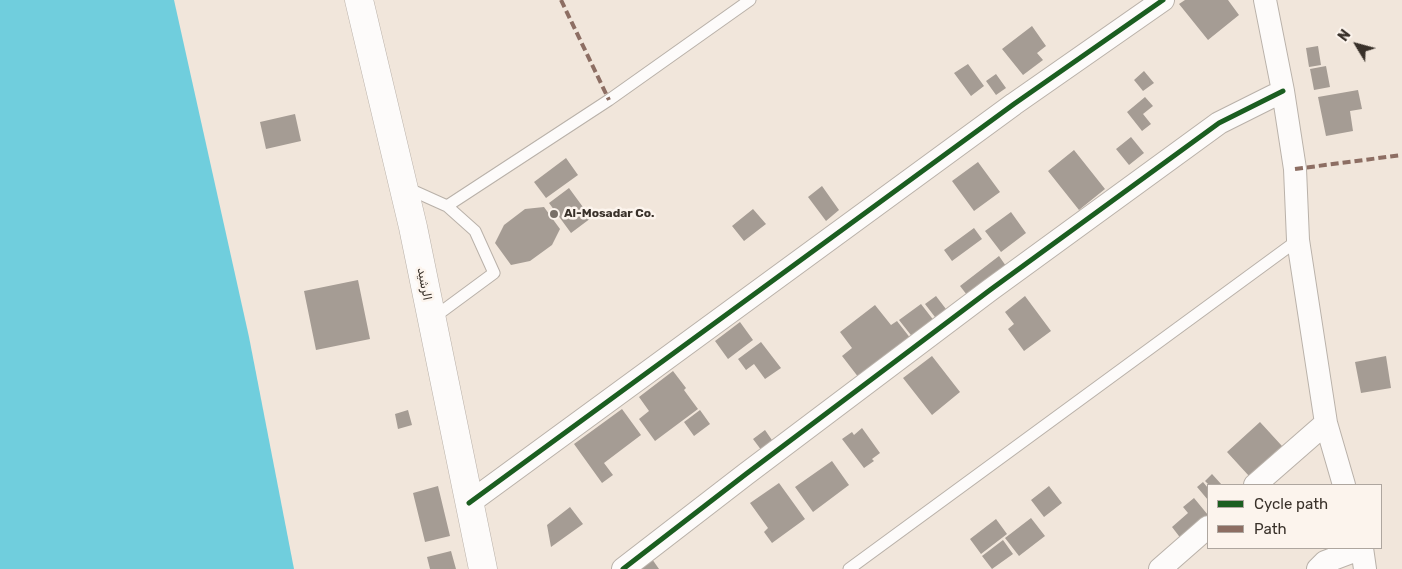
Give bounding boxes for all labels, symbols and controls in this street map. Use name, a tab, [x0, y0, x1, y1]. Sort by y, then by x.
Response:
north arrow	[1332, 20, 1382, 70]
text: N	[1335, 27, 1354, 45]
place label: Al-Mosadar Co.	[564, 207, 654, 221]
marker: Al-Mosadar Co.	[548, 208, 560, 220]
street label: الرشيد	[414, 266, 434, 302]
legend	[1207, 484, 1382, 549]
text: Cycle path	[1254, 495, 1328, 513]
text: Path	[1254, 520, 1287, 538]

